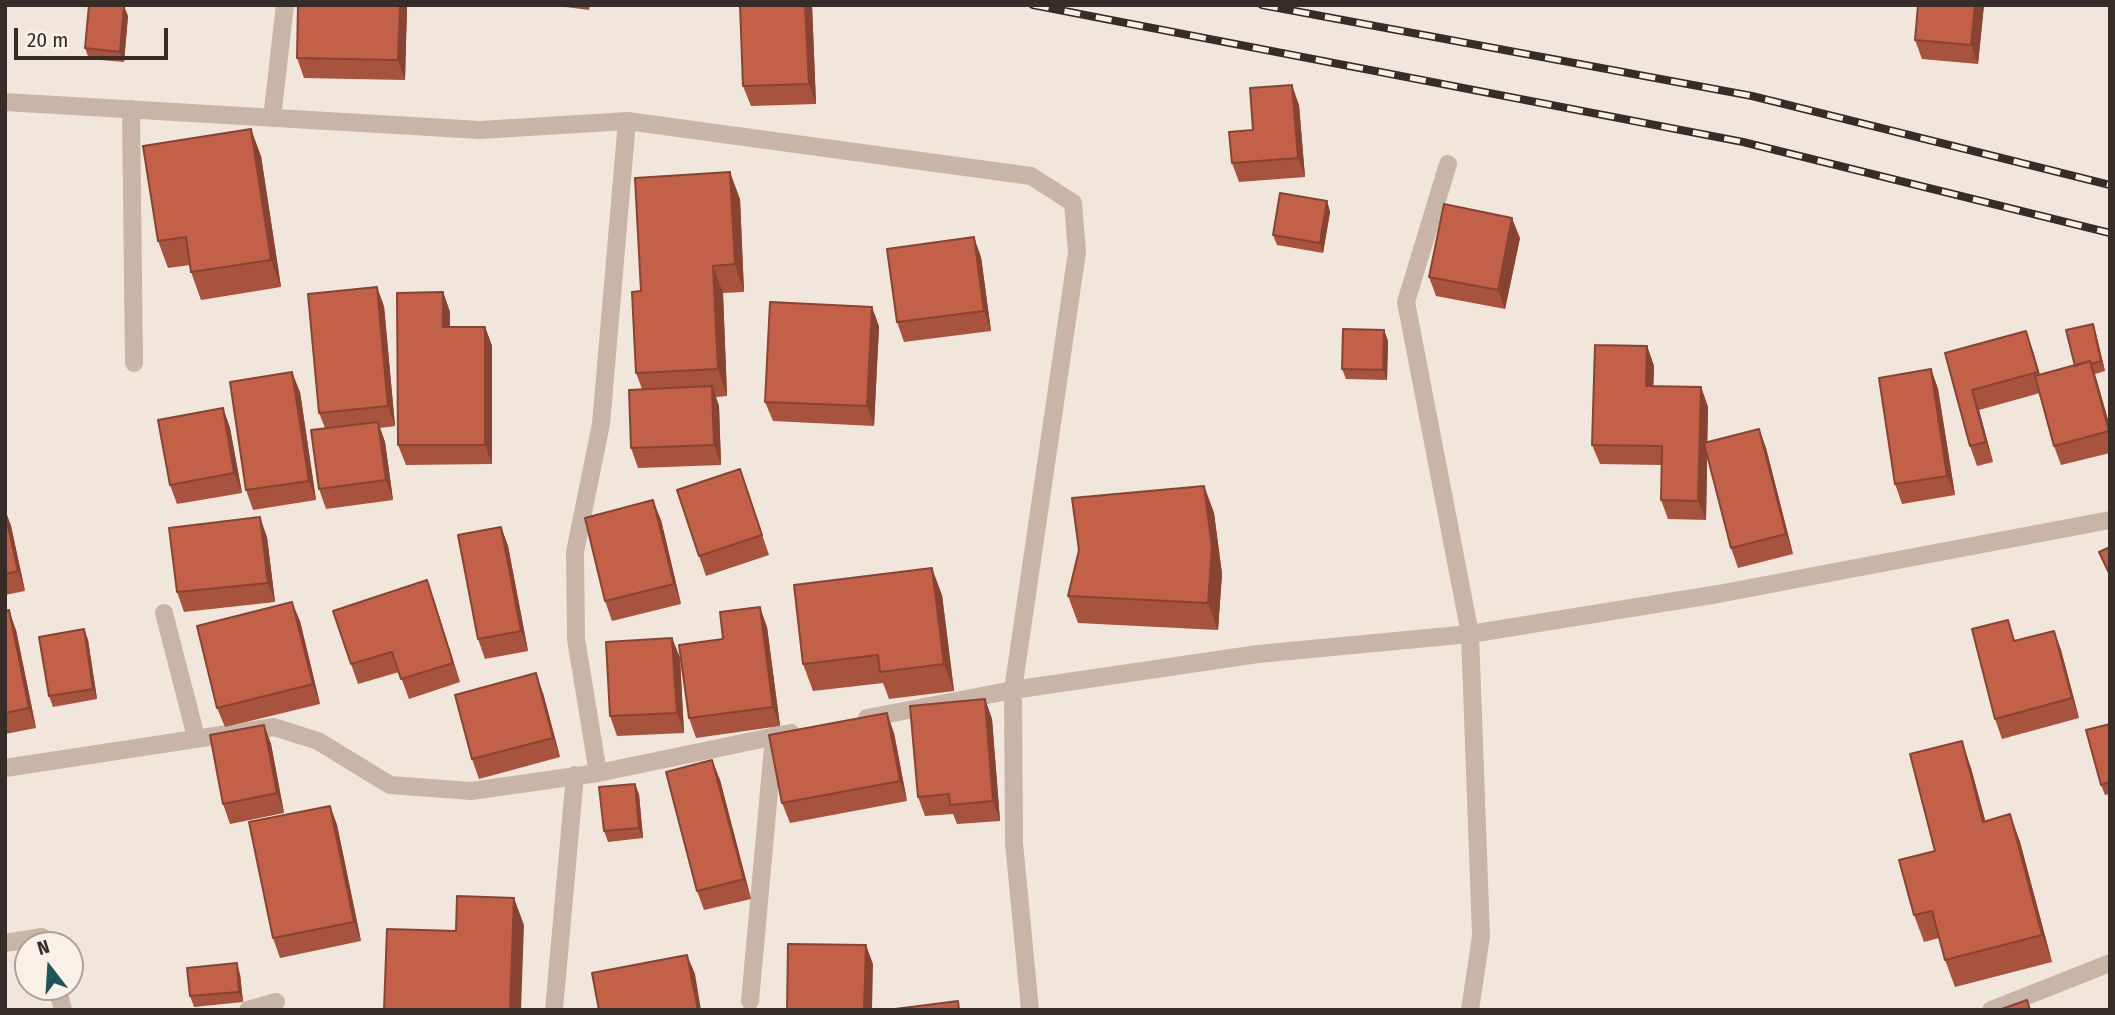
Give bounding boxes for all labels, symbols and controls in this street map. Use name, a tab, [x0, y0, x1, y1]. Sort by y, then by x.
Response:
scale bar	[18, 14, 172, 58]
text: 20 m	[27, 27, 68, 53]
north arrow	[14, 931, 84, 1001]
text: N	[34, 935, 52, 960]

